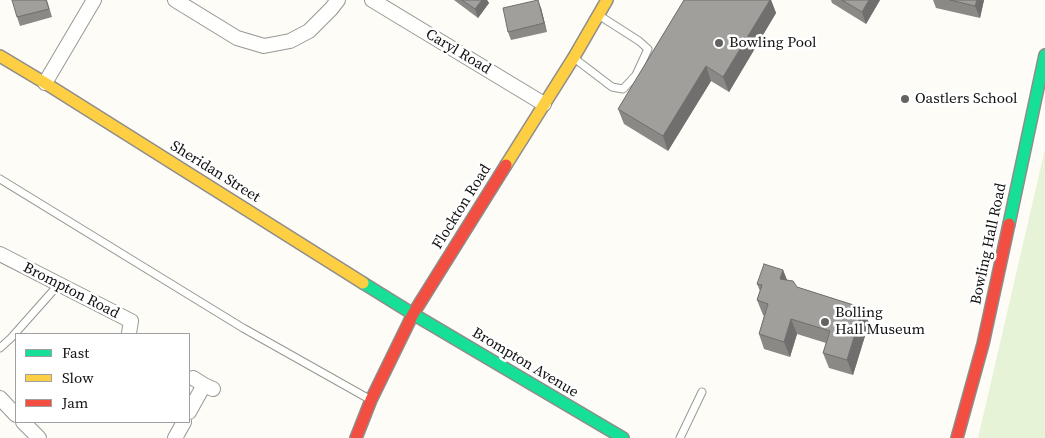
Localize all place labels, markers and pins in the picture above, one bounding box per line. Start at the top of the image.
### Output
place label: Bowling Pool [729,34,816,52]
marker: Bowling Pool [713,37,725,49]
place label: Oastlers School [915,90,1018,108]
marker: Oastlers School [899,93,911,105]
place label: Bolling Hall Museum [835,304,925,339]
marker: Bolling Hall Museum [819,316,831,328]

